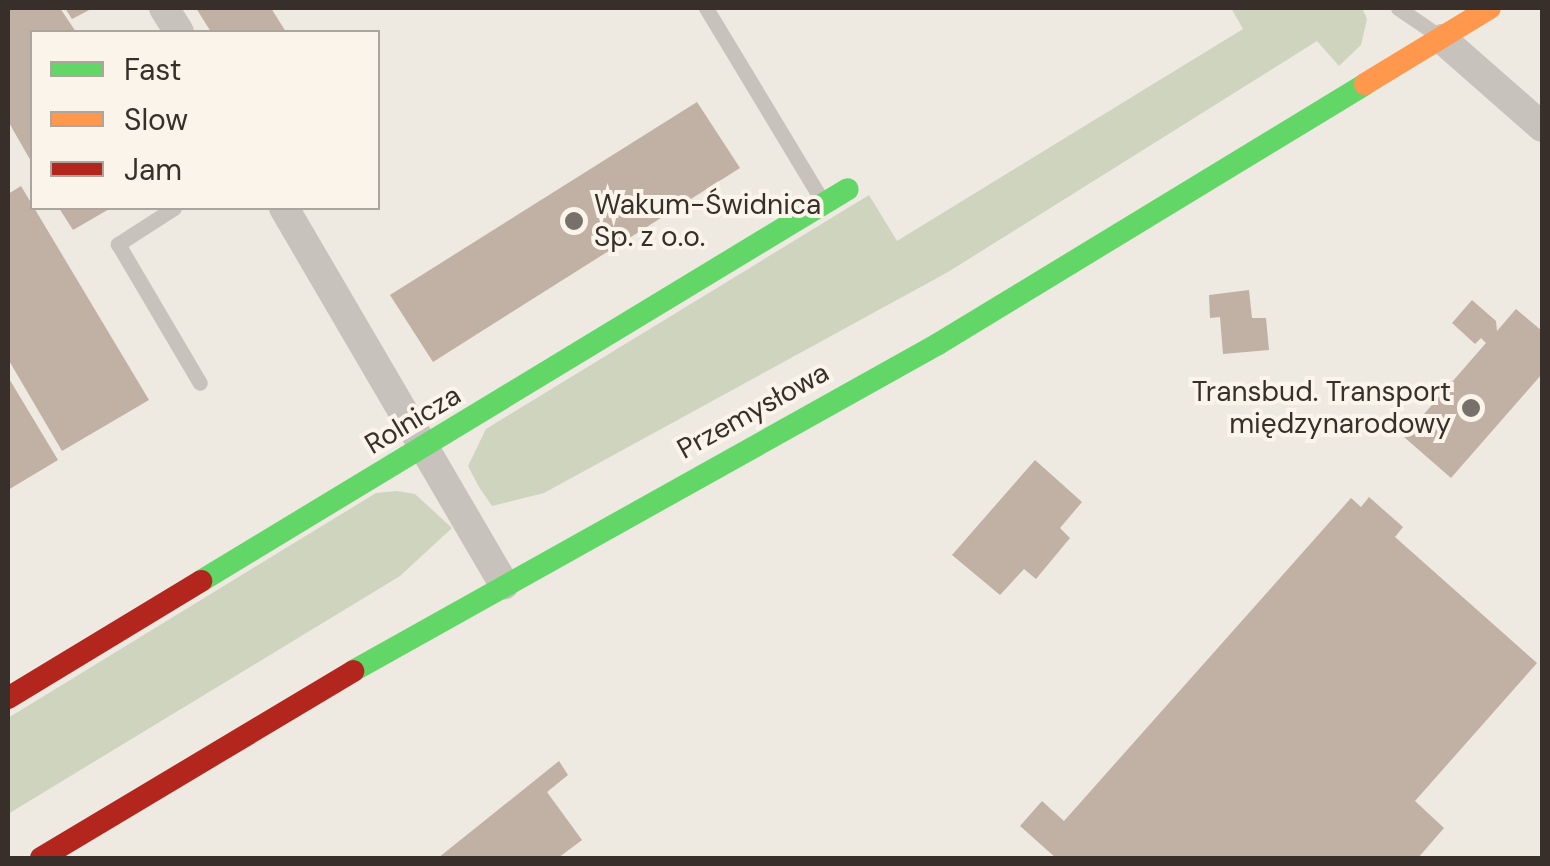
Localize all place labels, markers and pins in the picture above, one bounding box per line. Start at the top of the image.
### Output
place label: Wakum-Świdnica Sp. z o.o. [594,188,821,254]
marker: Wakum-Świdnica Sp. z o.o. [563,210,585,232]
place label: Transbud. Transport międzynarodowy [1192,375,1451,441]
marker: Transbud. Transport międzynarodowy [1460,397,1482,419]

